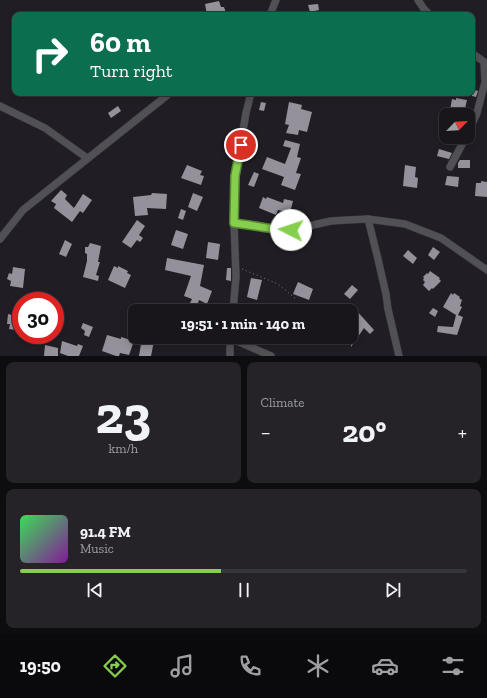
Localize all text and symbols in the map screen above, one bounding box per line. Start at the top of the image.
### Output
text: 60 m [90,26,151,59]
icon: right [24,28,76,80]
text: Turn right [90,60,172,82]
north arrow [439,108,475,144]
map controls [439,108,475,144]
pin [224,128,258,162]
icon: arrive [230,134,252,156]
position arrow [270,209,312,251]
speed limit sign: 30 [12,292,64,344]
text: 19:51 · 1 min · 140 m [181,315,305,333]
text: 23 [95,384,151,446]
text: Climate [261,395,304,410]
text: 20° [342,414,386,450]
text: − [261,419,271,446]
text: + [458,419,467,446]
text: km/h [108,441,138,456]
text: 91.4 FM [80,523,131,541]
text: Music [80,541,114,556]
icon: previous [84,579,106,601]
icon: pause [233,579,255,601]
icon: next [382,579,404,601]
icon: directions [101,652,129,680]
icon: music [168,652,196,680]
icon: phone [236,652,264,680]
icon: climate [304,652,332,680]
icon: car [371,652,399,680]
icon: filters [439,652,467,680]
text: 19:50 [20,655,61,677]

